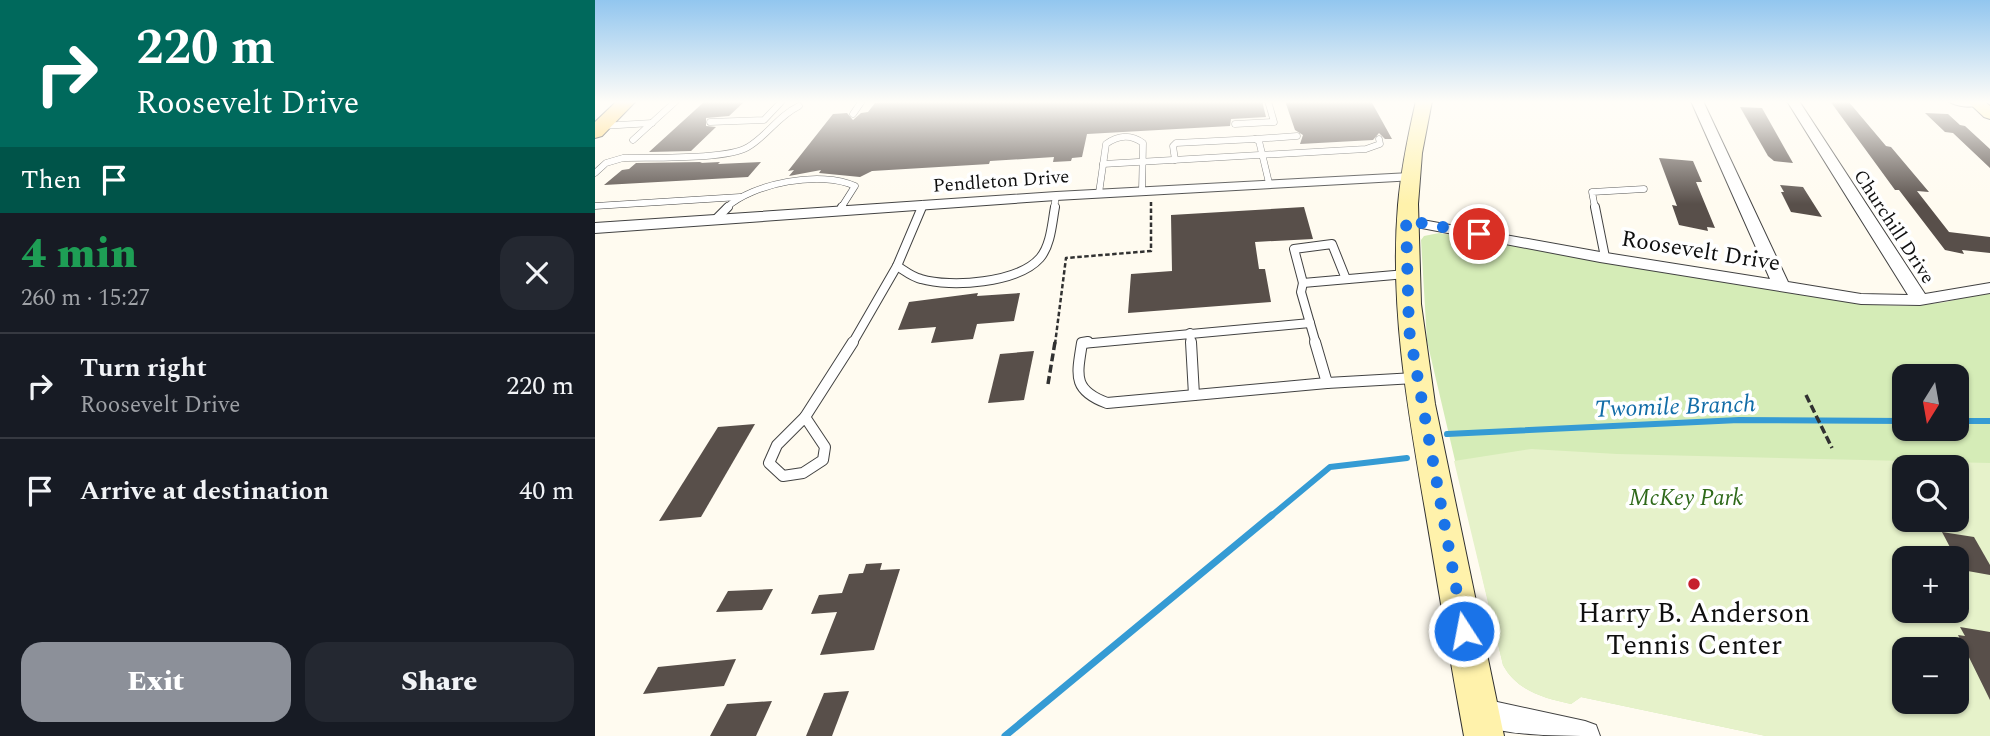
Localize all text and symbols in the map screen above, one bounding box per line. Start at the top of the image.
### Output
text: 220 m [136,11,275,86]
icon: right [21,28,112,119]
text: Roosevelt Drive [136,79,359,128]
text: Then [21,160,81,200]
icon: arrive [95,161,133,199]
street label: Pendleton Drive [932,162,1070,201]
street label: Churchill Drive [1846,164,1942,290]
pin [1449,204,1509,264]
icon: arrive [1460,215,1498,253]
street label: Roosevelt Drive [1619,222,1783,281]
text: 4 min [21,223,137,286]
button: close [500,236,574,310]
text: 260 m · 15:27 [21,281,150,316]
text: Turn right [80,348,207,388]
north arrow [1892,364,1969,441]
map controls [1892,364,1969,714]
text: 220 m [506,366,574,406]
icon: right [21,367,59,405]
water label: Twomile Branch [1594,386,1756,428]
text: Roosevelt Drive [80,388,240,423]
button: search [1892,455,1969,532]
text: Arrive at destination [80,471,329,511]
text: 40 m [519,471,574,511]
icon: arrive [21,472,59,510]
park label: McKey Park [1629,481,1744,516]
button: + [1892,546,1969,623]
marker: Harry B. Anderson Tennis Center [1686,576,1702,592]
place label: Harry B. Anderson Tennis Center [1578,592,1810,667]
position arrow [1427,594,1501,668]
button: − [1892,637,1969,714]
button: Exit [21,642,291,722]
button: Share [305,642,574,722]

